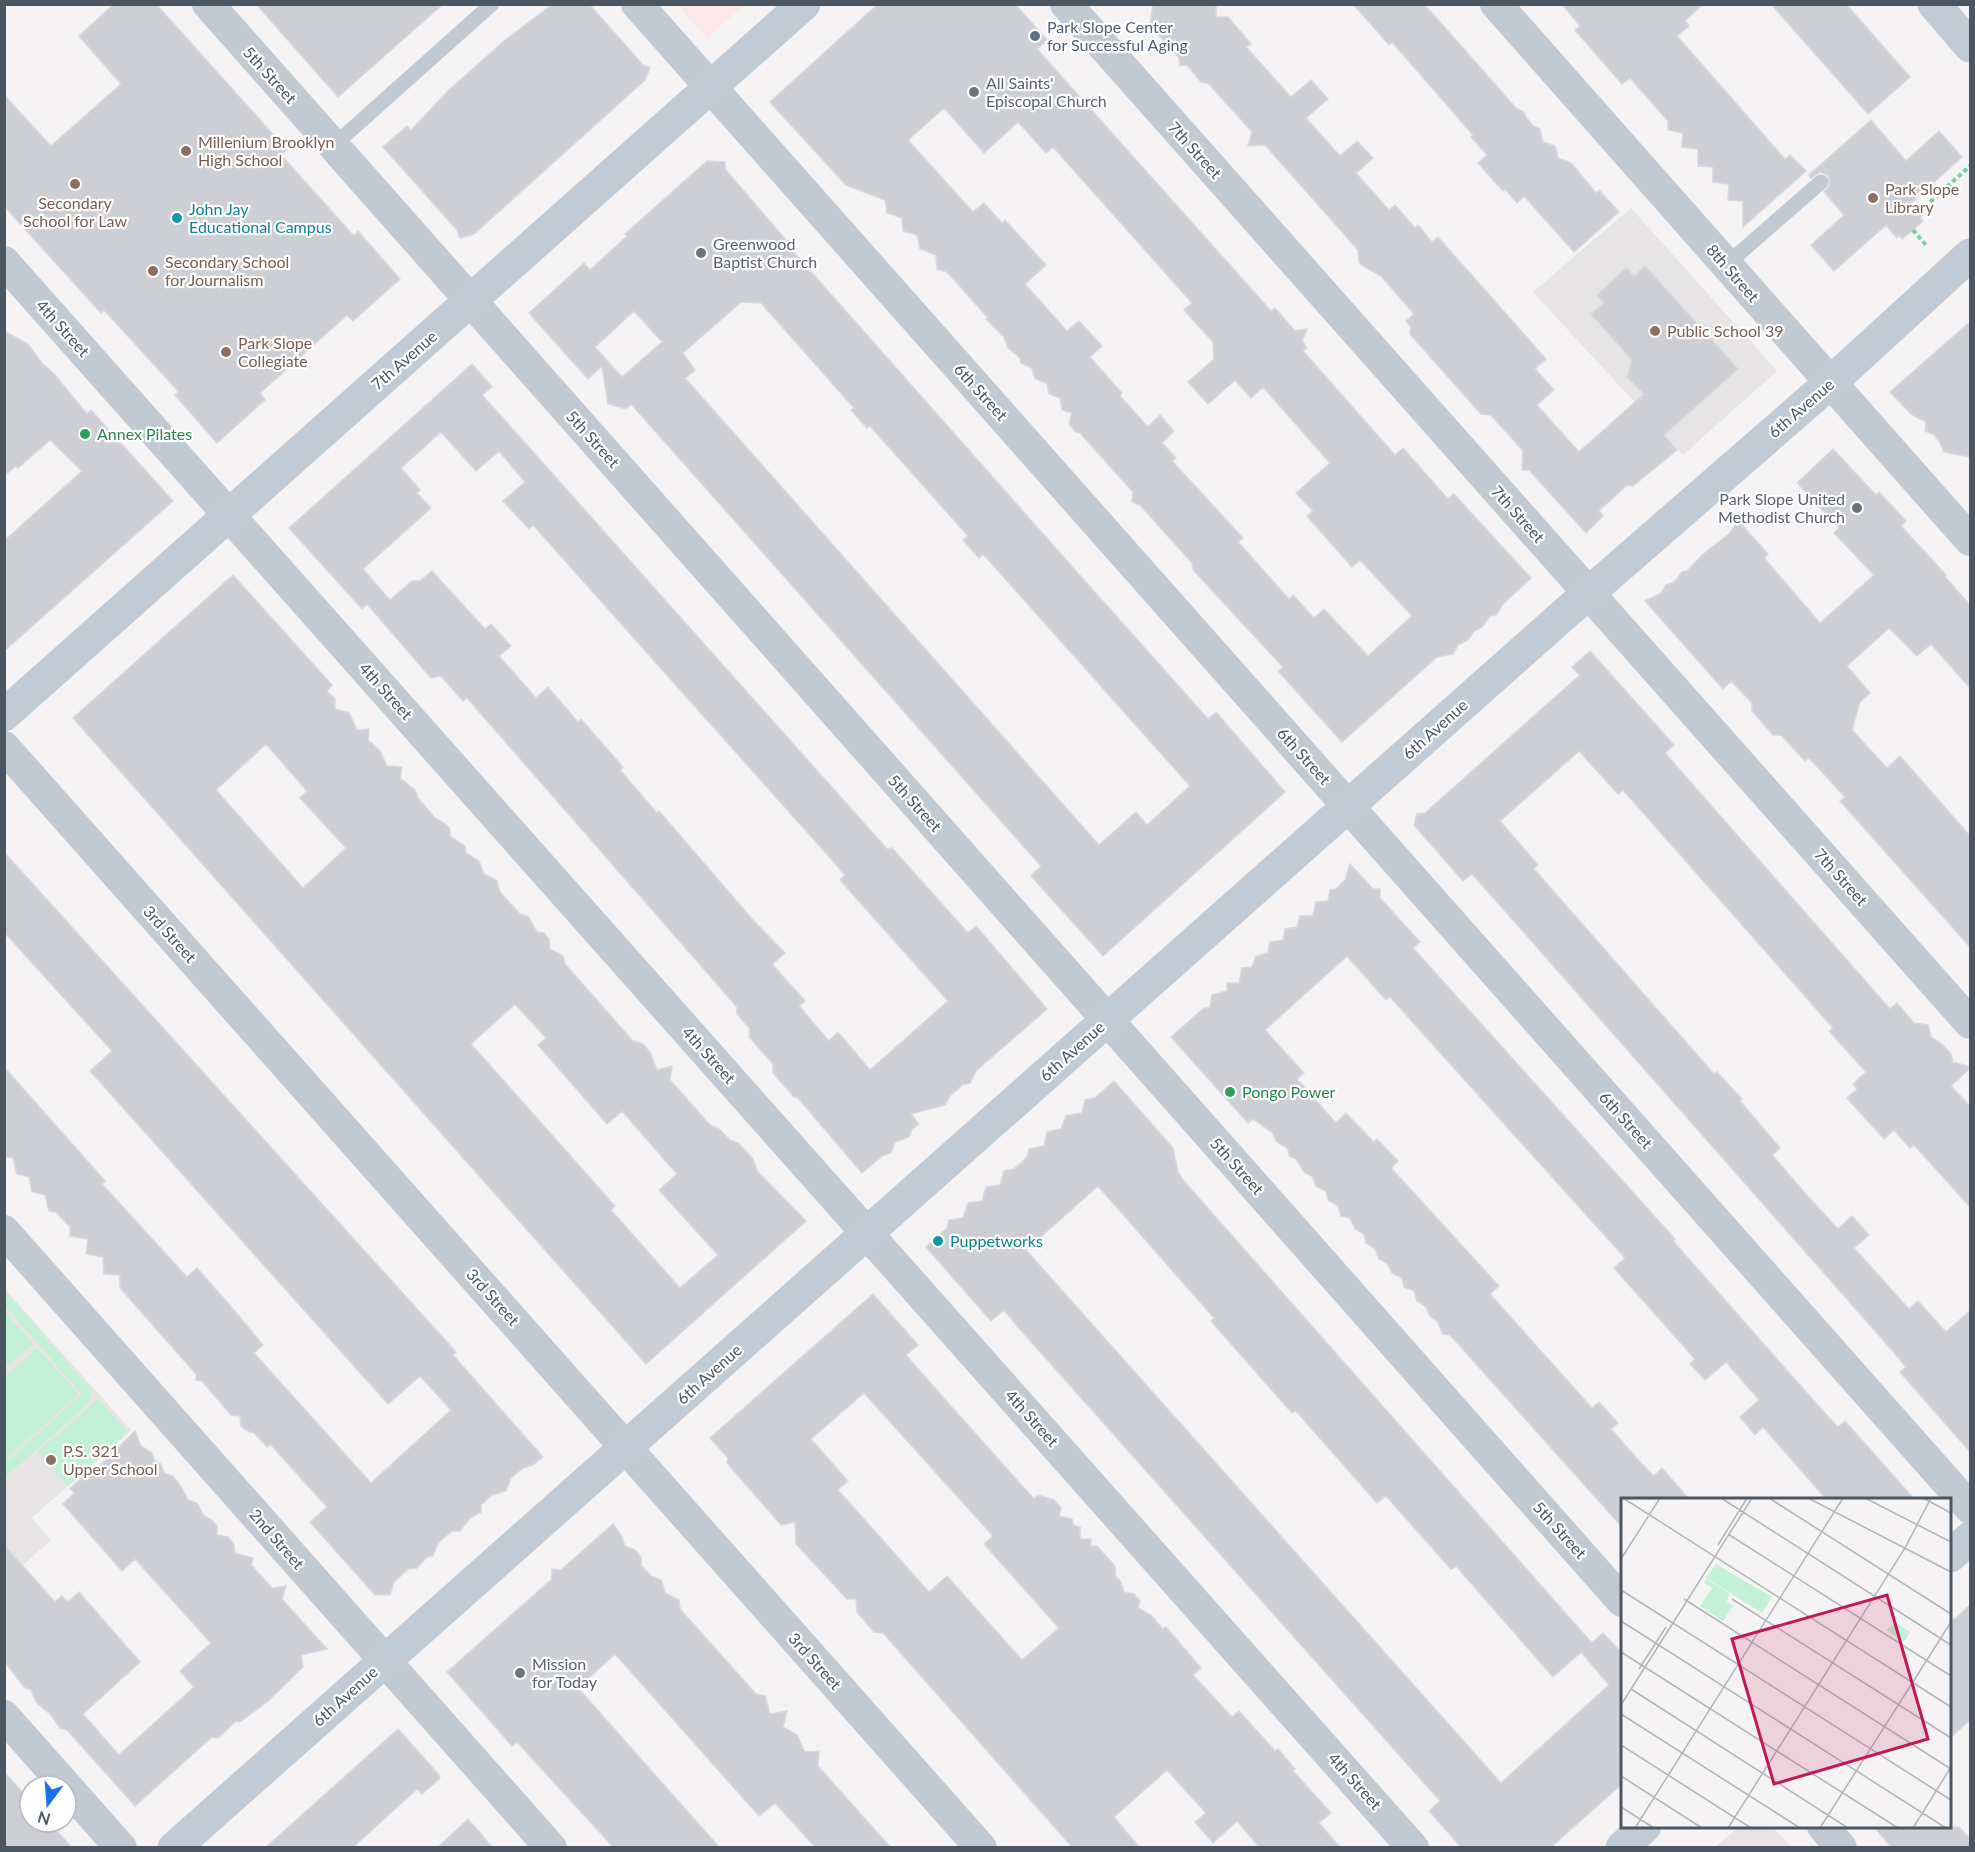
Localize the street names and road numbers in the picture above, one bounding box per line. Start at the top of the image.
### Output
street label: 5th Street [240,42,301,107]
street label: 7th Street [1165,117,1226,182]
street label: 8th Street [1703,240,1764,306]
street label: 4th Street [33,295,94,360]
street label: 7th Avenue [367,326,440,393]
street label: 6th Street [951,359,1012,424]
street label: 6th Avenue [1764,374,1837,441]
street label: 5th Street [563,406,624,471]
street label: 7th Street [1488,481,1549,546]
street label: 4th Street [356,658,417,723]
street label: 6th Avenue [1398,695,1471,763]
street label: 6th Street [1274,723,1335,788]
street label: 5th Street [885,770,946,835]
street label: 7th Street [1811,844,1872,909]
street label: 3rd Street [140,901,201,966]
street label: 6th Avenue [1035,1017,1108,1085]
street label: 4th Street [679,1022,740,1087]
street label: 6th Street [1596,1087,1657,1152]
street label: 5th Street [1207,1133,1268,1198]
street label: 3rd Street [463,1264,524,1329]
street label: 6th Avenue [672,1340,745,1408]
street label: 4th Street [1002,1385,1063,1450]
street label: 5th Street [1530,1497,1591,1562]
street label: 2nd Street [246,1505,309,1573]
street label: 3rd Street [785,1628,846,1693]
street label: 6th Avenue [308,1662,381,1730]
street label: 4th Street [1325,1748,1386,1813]

